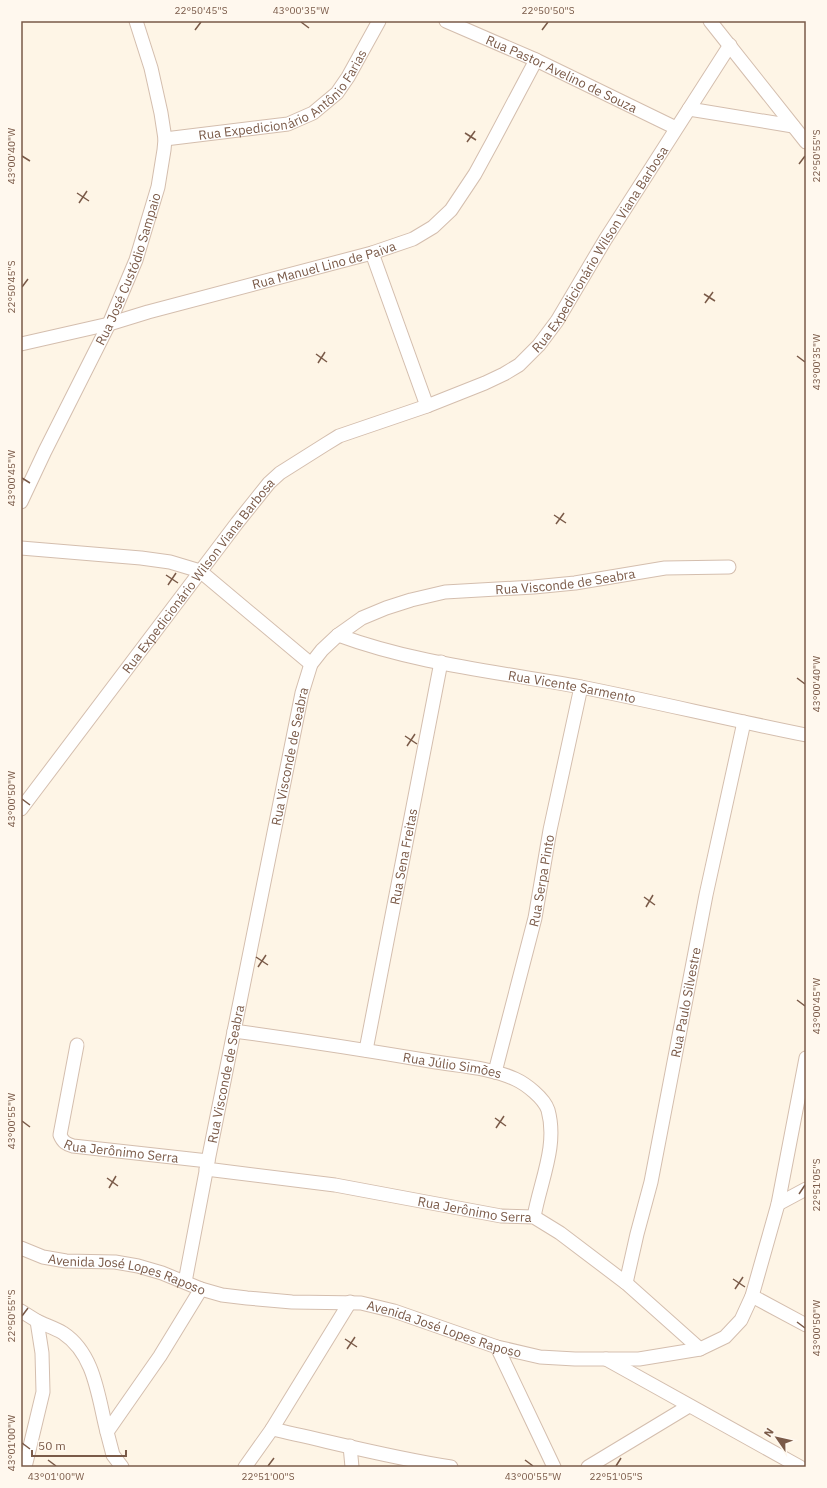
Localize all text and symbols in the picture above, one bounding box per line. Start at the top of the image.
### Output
text: 22°50'45"S [174,4,228,17]
text: 43°00'35"W [273,4,329,17]
text: 22°50'50"S [521,4,575,17]
street label: Rua Pastor Avelino de Souza [483,31,640,117]
street label: Rua Expedicionário Antônio Farias [197,46,371,144]
text: 43°00'40"W [5,128,18,184]
text: 22°50'55"S [810,129,823,183]
street label: Rua Expedicionário Wilson Viana Barbosa [528,143,672,356]
street label: Rua José Custódio Sampaio [92,191,165,348]
street label: Rua Manuel Lino de Paiva [250,238,398,293]
text: 22°50'45"S [5,260,18,314]
text: 43°00'35"W [810,334,823,390]
text: 43°00'45"W [5,450,18,506]
street label: Rua Expedicionário Wilson Viana Barbosa [118,474,278,677]
street label: Rua Visconde de Seabra [495,565,637,598]
text: 43°00'40"W [810,656,823,712]
street label: Rua Vicente Sarmento [507,667,637,707]
street label: Rua Visconde de Seabra [268,685,312,827]
text: 43°00'50"W [5,771,18,827]
street label: Rua Sena Freitas [386,807,422,906]
street label: Rua Serpa Pinto [525,833,558,929]
street label: Rua Paulo Silvestre [667,946,705,1059]
text: 43°00'45"W [810,978,823,1034]
street label: Rua Visconde de Seabra [204,1003,248,1145]
street label: Rua Júlio Simões [402,1049,504,1082]
text: 43°00'55"W [5,1093,18,1149]
street label: Rua Jerônimo Serra [61,1135,179,1167]
text: 22°51'05"S [810,1158,823,1212]
street label: Rua Jerônimo Serra [416,1193,532,1226]
street label: Avenida José Lopes Raposo [47,1250,207,1299]
text: 22°50'55"S [5,1289,18,1343]
street label: Avenida José Lopes Raposo [365,1297,523,1361]
text: 43°00'50"W [810,1300,823,1356]
text: 43°01'00"W [5,1415,18,1471]
north arrow [757,1418,797,1458]
text: N [761,1425,777,1440]
scale bar [32,1432,126,1458]
text: 50 m [38,1438,66,1453]
text: 43°01'00"W [28,1470,84,1483]
text: 22°51'00"S [241,1470,295,1483]
text: 43°00'55"W [505,1470,561,1483]
text: 22°51'05"S [589,1470,643,1483]

